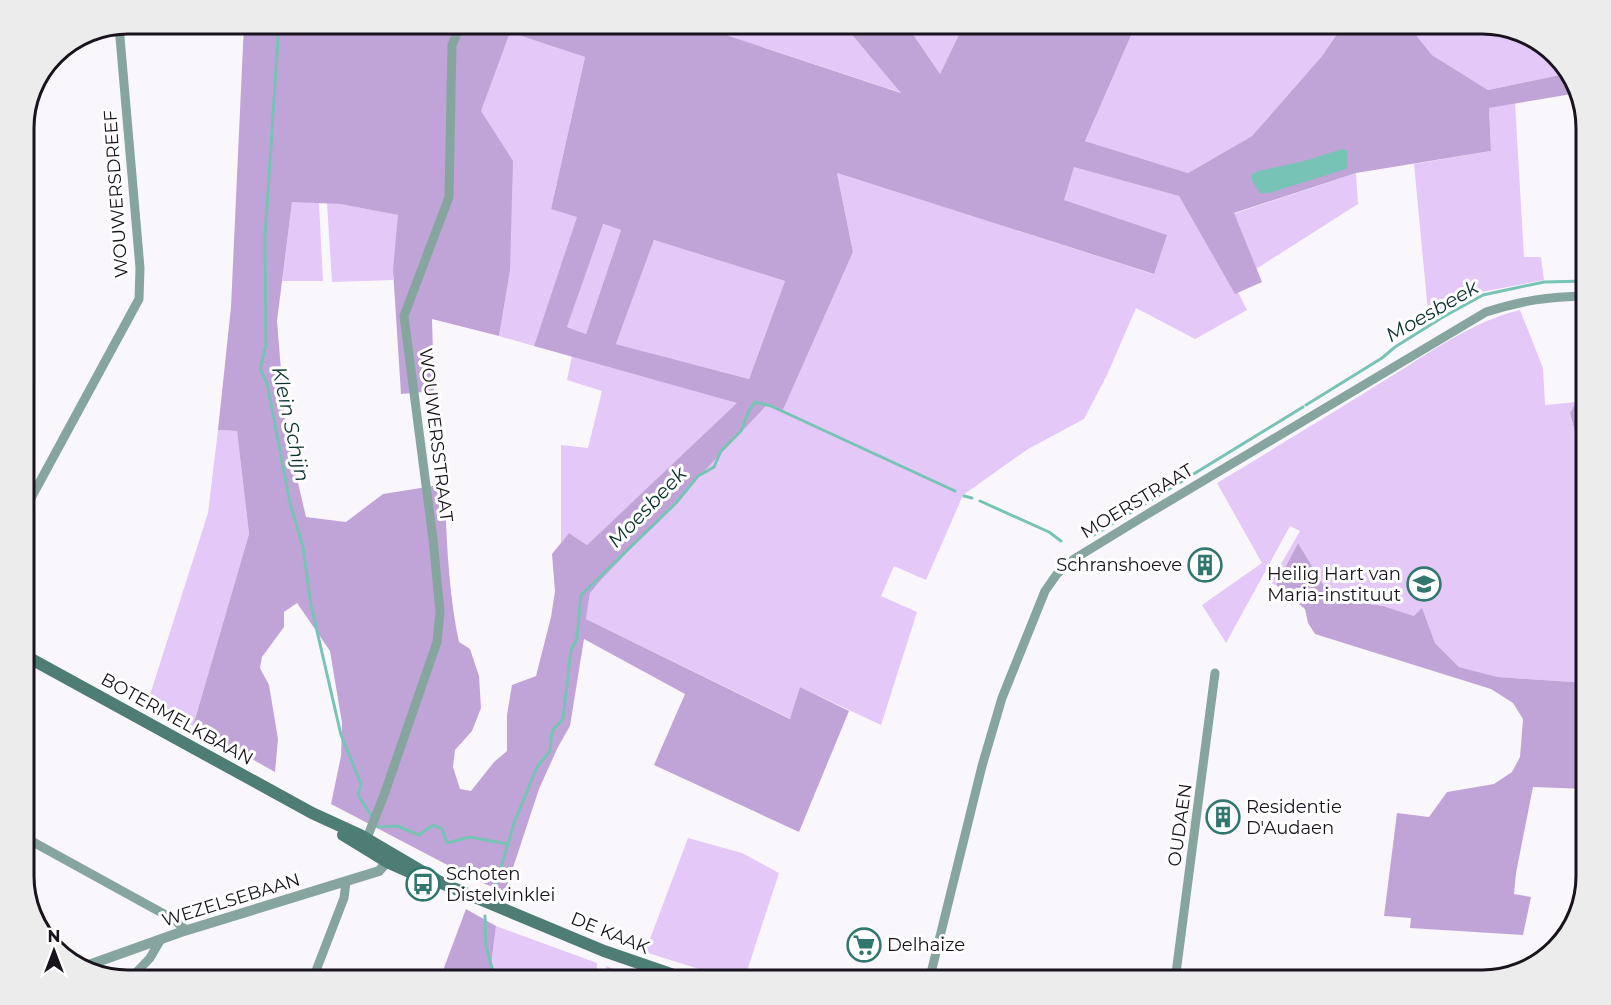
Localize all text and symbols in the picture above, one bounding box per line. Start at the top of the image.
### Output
street label: WOUWERSDREEF [99,109,133,279]
water label: Moesbeek [1381,274,1484,347]
street label: WOUWERSSTRAAT [414,347,458,524]
water label: Klein Schijn [267,364,315,484]
street label: MOERSTRAAT [1077,458,1198,543]
water label: Moesbeek [603,461,692,552]
building icon: Schranshoeve [1187,547,1223,583]
place label: Schranshoeve [1056,554,1182,576]
place label: Heilig Hart van Maria-instituut [1267,563,1401,606]
school or university icon: Heilig Hart van Maria-instituut [1406,566,1442,602]
street label: BOTERMELKBAAN [97,668,257,770]
street label: OUDAEN [1163,782,1197,868]
place label: Residentie D'Audaen [1246,796,1342,839]
building icon: Residentie D'Audaen [1205,799,1241,835]
place label: Schoten Distelvinklei [446,863,555,906]
bus stop icon: Schoten Distelvinklei [405,866,441,902]
street label: WEZELSEBAAN [159,869,303,931]
street label: DE KAAK [568,907,653,959]
north arrow [24,921,84,981]
text: N [48,927,60,946]
supermarket icon: Delhaize [846,927,882,963]
place label: Delhaize [887,934,965,956]

